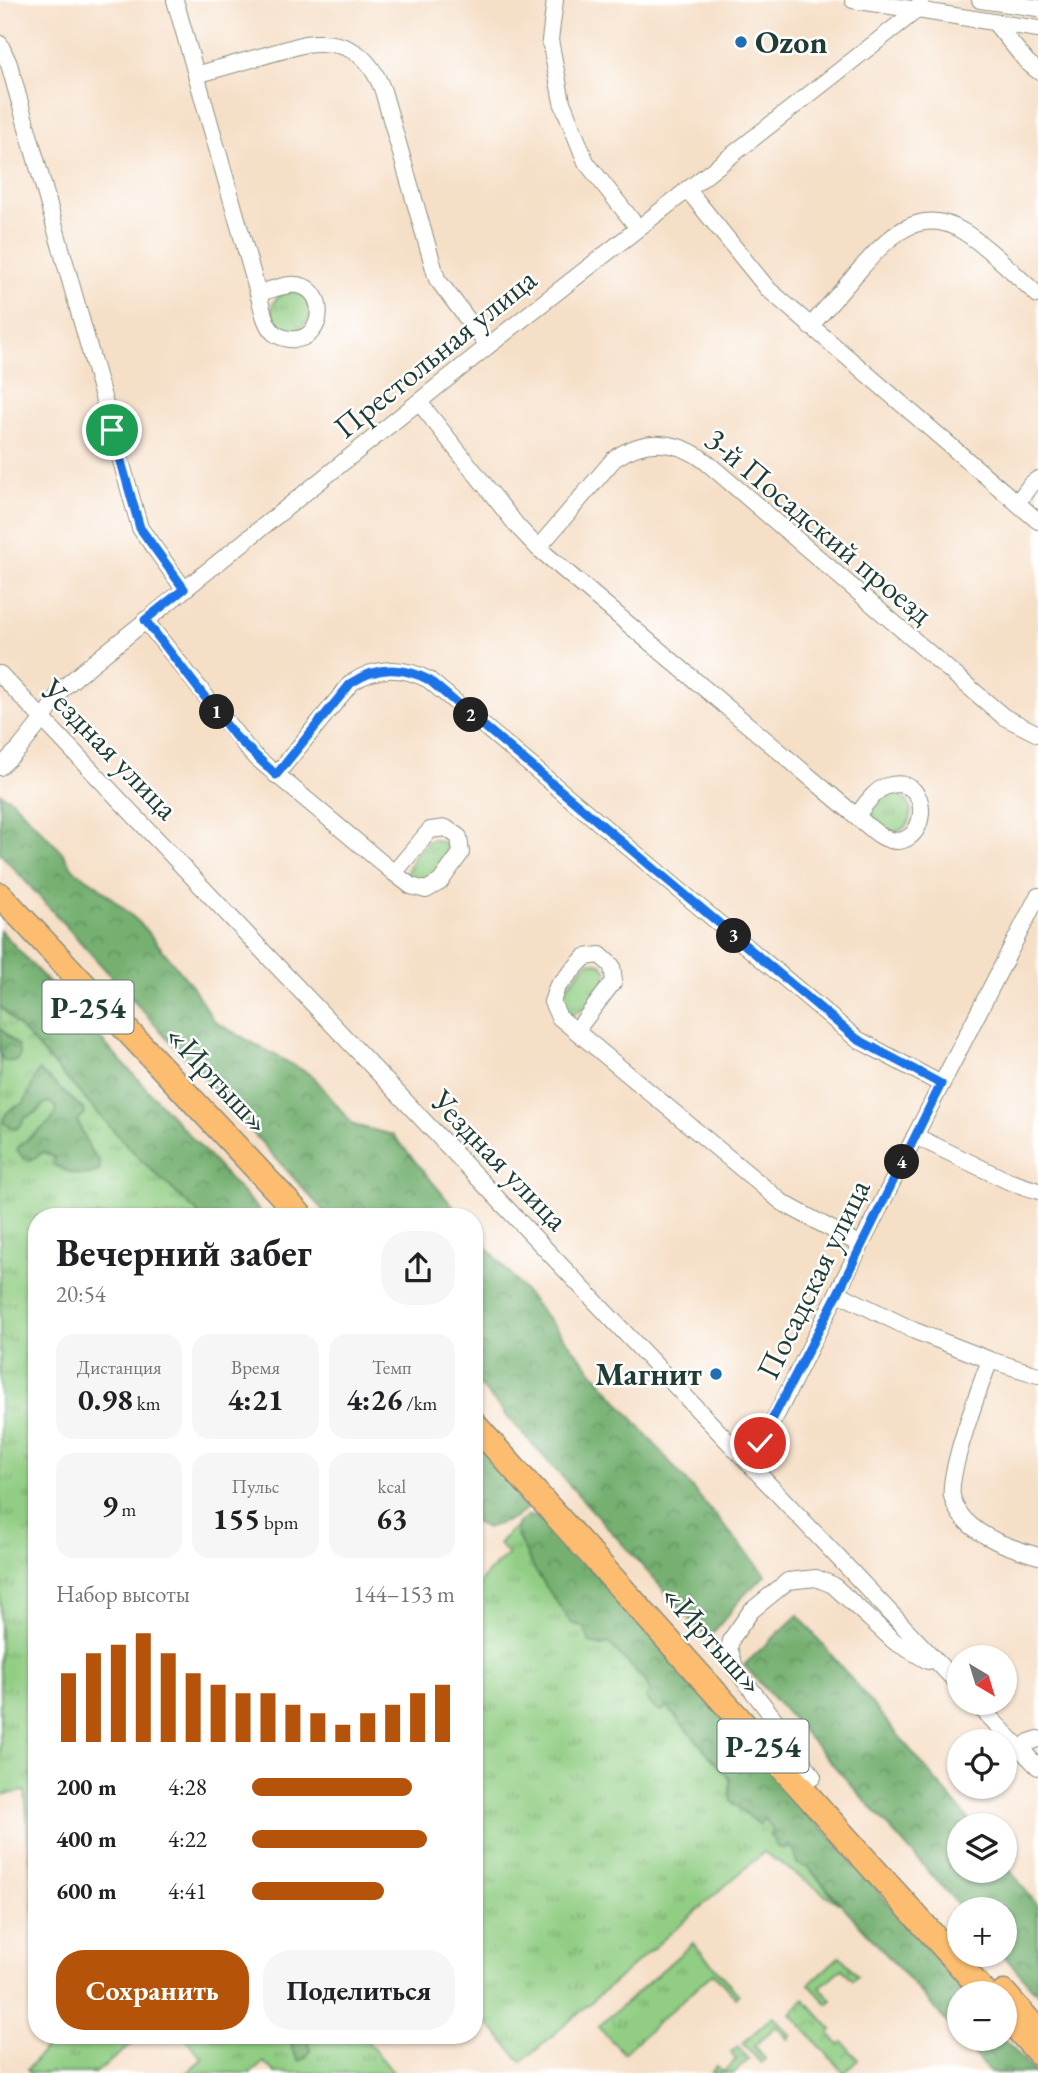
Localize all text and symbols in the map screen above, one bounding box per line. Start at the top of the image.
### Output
place label: Ozon [755,21,828,63]
marker: Ozon [733,34,749,50]
street label: Престольная улица [325,258,545,448]
pin [82,400,142,460]
icon: arrive [93,411,131,449]
street label: 3-й Посадский проезд [696,418,942,634]
street label: Уездная улица [31,669,188,829]
pin: 1 [200,694,234,730]
pin: 2 [454,698,489,732]
text: 1 [211,699,222,724]
text: 2 [465,702,476,727]
pin: 3 [716,918,752,954]
text: 3 [728,923,739,948]
road number: Р-254 [42,981,134,1034]
street label: «Иртыш» [157,1015,279,1143]
street label: Уездная улица [421,1080,578,1240]
pin: 4 [884,1144,920,1180]
text: 4 [896,1149,907,1174]
street label: Посадская улица [746,1172,880,1386]
text: Вечерний забег [56,1228,312,1277]
button: share [381,1231,455,1305]
text: 20:54 [56,1279,106,1309]
place label: Магнит [595,1353,703,1395]
text: Дистанция [77,1355,162,1380]
text: Время [231,1355,280,1380]
text: Темп [372,1355,412,1380]
marker: Магнит [708,1366,724,1382]
text: 0.98 [78,1380,133,1419]
text: 4:21 [227,1380,284,1419]
text: 4:26 [346,1380,402,1419]
text: km [133,1391,160,1416]
text: /km [402,1391,437,1416]
pin [730,1413,790,1473]
icon: check [741,1424,779,1462]
text: Пульс [231,1474,280,1499]
text: kcal [378,1474,406,1499]
text: 9 [102,1486,118,1525]
text: m [118,1497,136,1522]
text: 155 [213,1499,260,1538]
text: 63 [376,1499,408,1538]
text: bpm [260,1510,298,1535]
street label: «Иртыш» [652,1575,774,1703]
text: Набор высоты [56,1579,190,1609]
text: 144–153 m [354,1579,455,1609]
north arrow [947,1645,1017,1715]
map controls [947,1645,1017,2051]
road number: Р-254 [718,1720,808,1772]
button: locate [947,1729,1017,1799]
text: 200 m [56,1772,117,1802]
text: 4:28 [168,1772,207,1802]
button: layers [947,1813,1017,1883]
text: 400 m [56,1824,117,1854]
text: 4:22 [168,1824,207,1854]
text: 600 m [56,1876,117,1906]
text: 4:41 [168,1876,207,1906]
button: + [947,1897,1017,1967]
button: Сохранить [56,1950,249,2030]
button: Поделиться [263,1950,455,2030]
button: − [947,1981,1017,2051]

